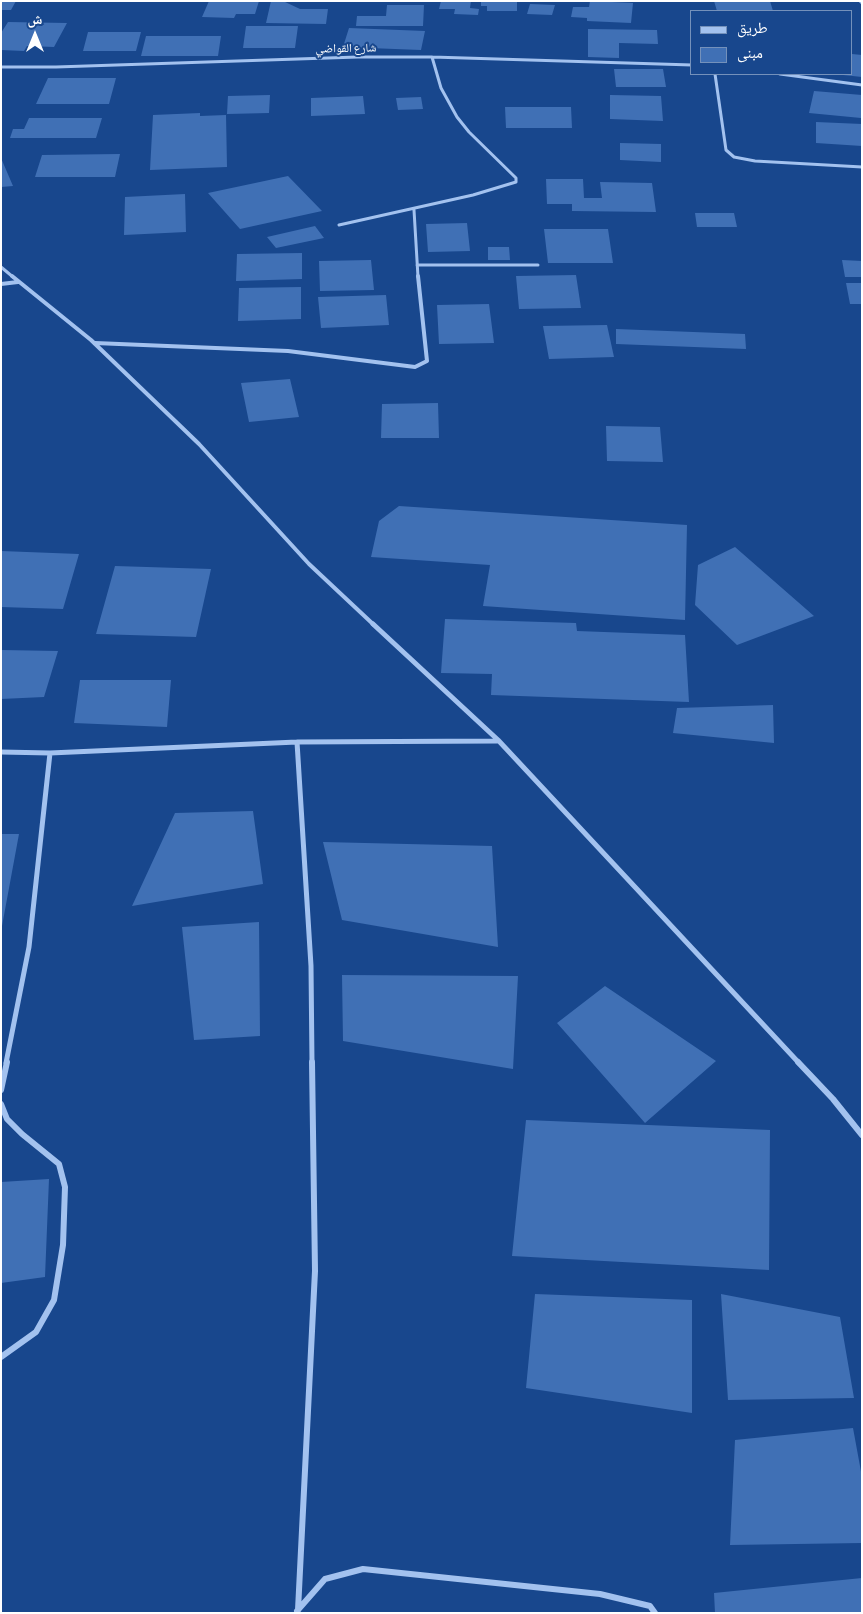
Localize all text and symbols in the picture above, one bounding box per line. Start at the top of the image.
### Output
north arrow [10,10,60,60]
legend [690,10,853,75]
text: ش [28,11,42,28]
text: طريق [737,19,768,38]
street label: شارع القواضي [315,41,377,57]
text: مبنى [737,44,763,63]

